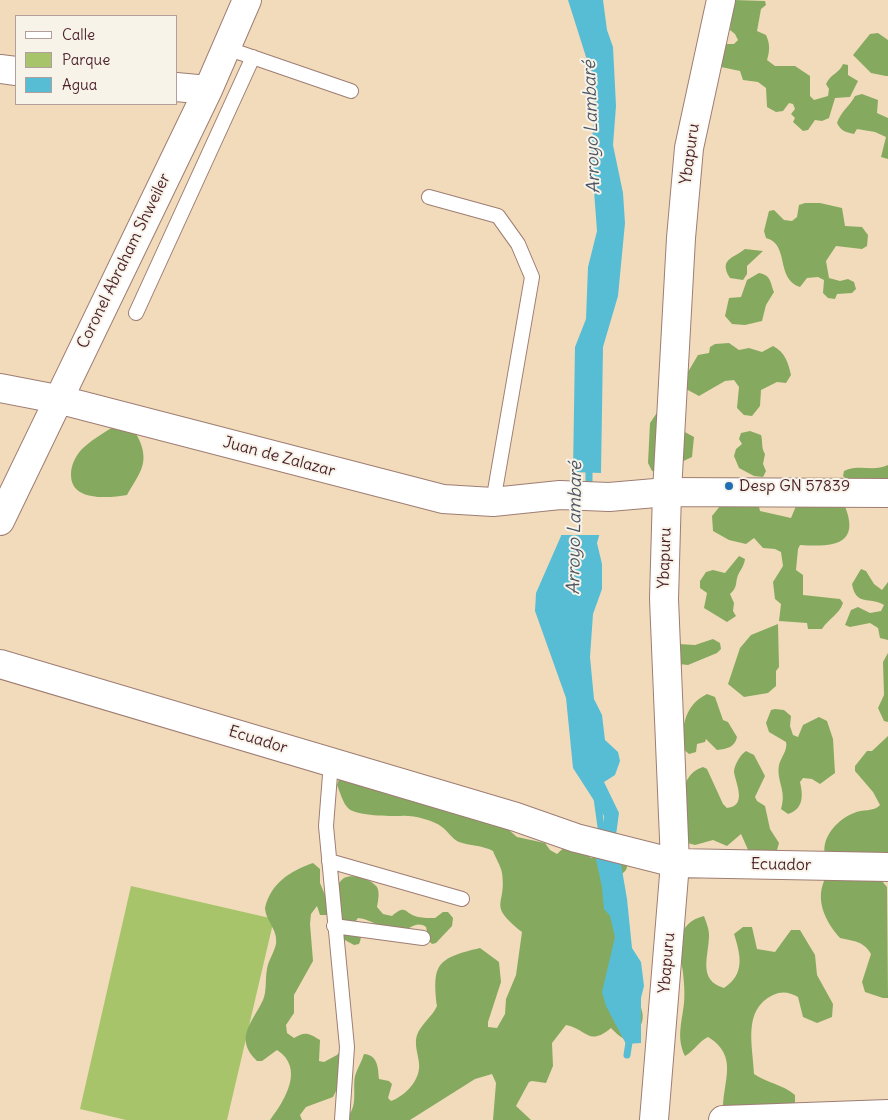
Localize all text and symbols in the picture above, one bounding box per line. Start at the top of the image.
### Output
legend [15,15,178,105]
text: Calle [62,25,95,44]
text: Parque [62,50,110,69]
water label: Arroyo Lambaré [579,60,605,194]
text: Agua [62,75,97,94]
street label: Ybapuru [676,122,704,186]
street label: Coronel Abraham Shweiler [73,170,175,352]
street label: Juan de Zalazar [221,433,337,481]
water label: Arroyo Lambaré [563,461,587,595]
place label: Desp GN 57839 [739,476,850,496]
marker: Desp GN 57839 [723,480,735,492]
street label: Ybapuru [654,527,676,589]
street label: Ecuador [226,722,290,758]
street label: Ecuador [751,855,811,875]
street label: Ybapuru [655,932,679,994]

